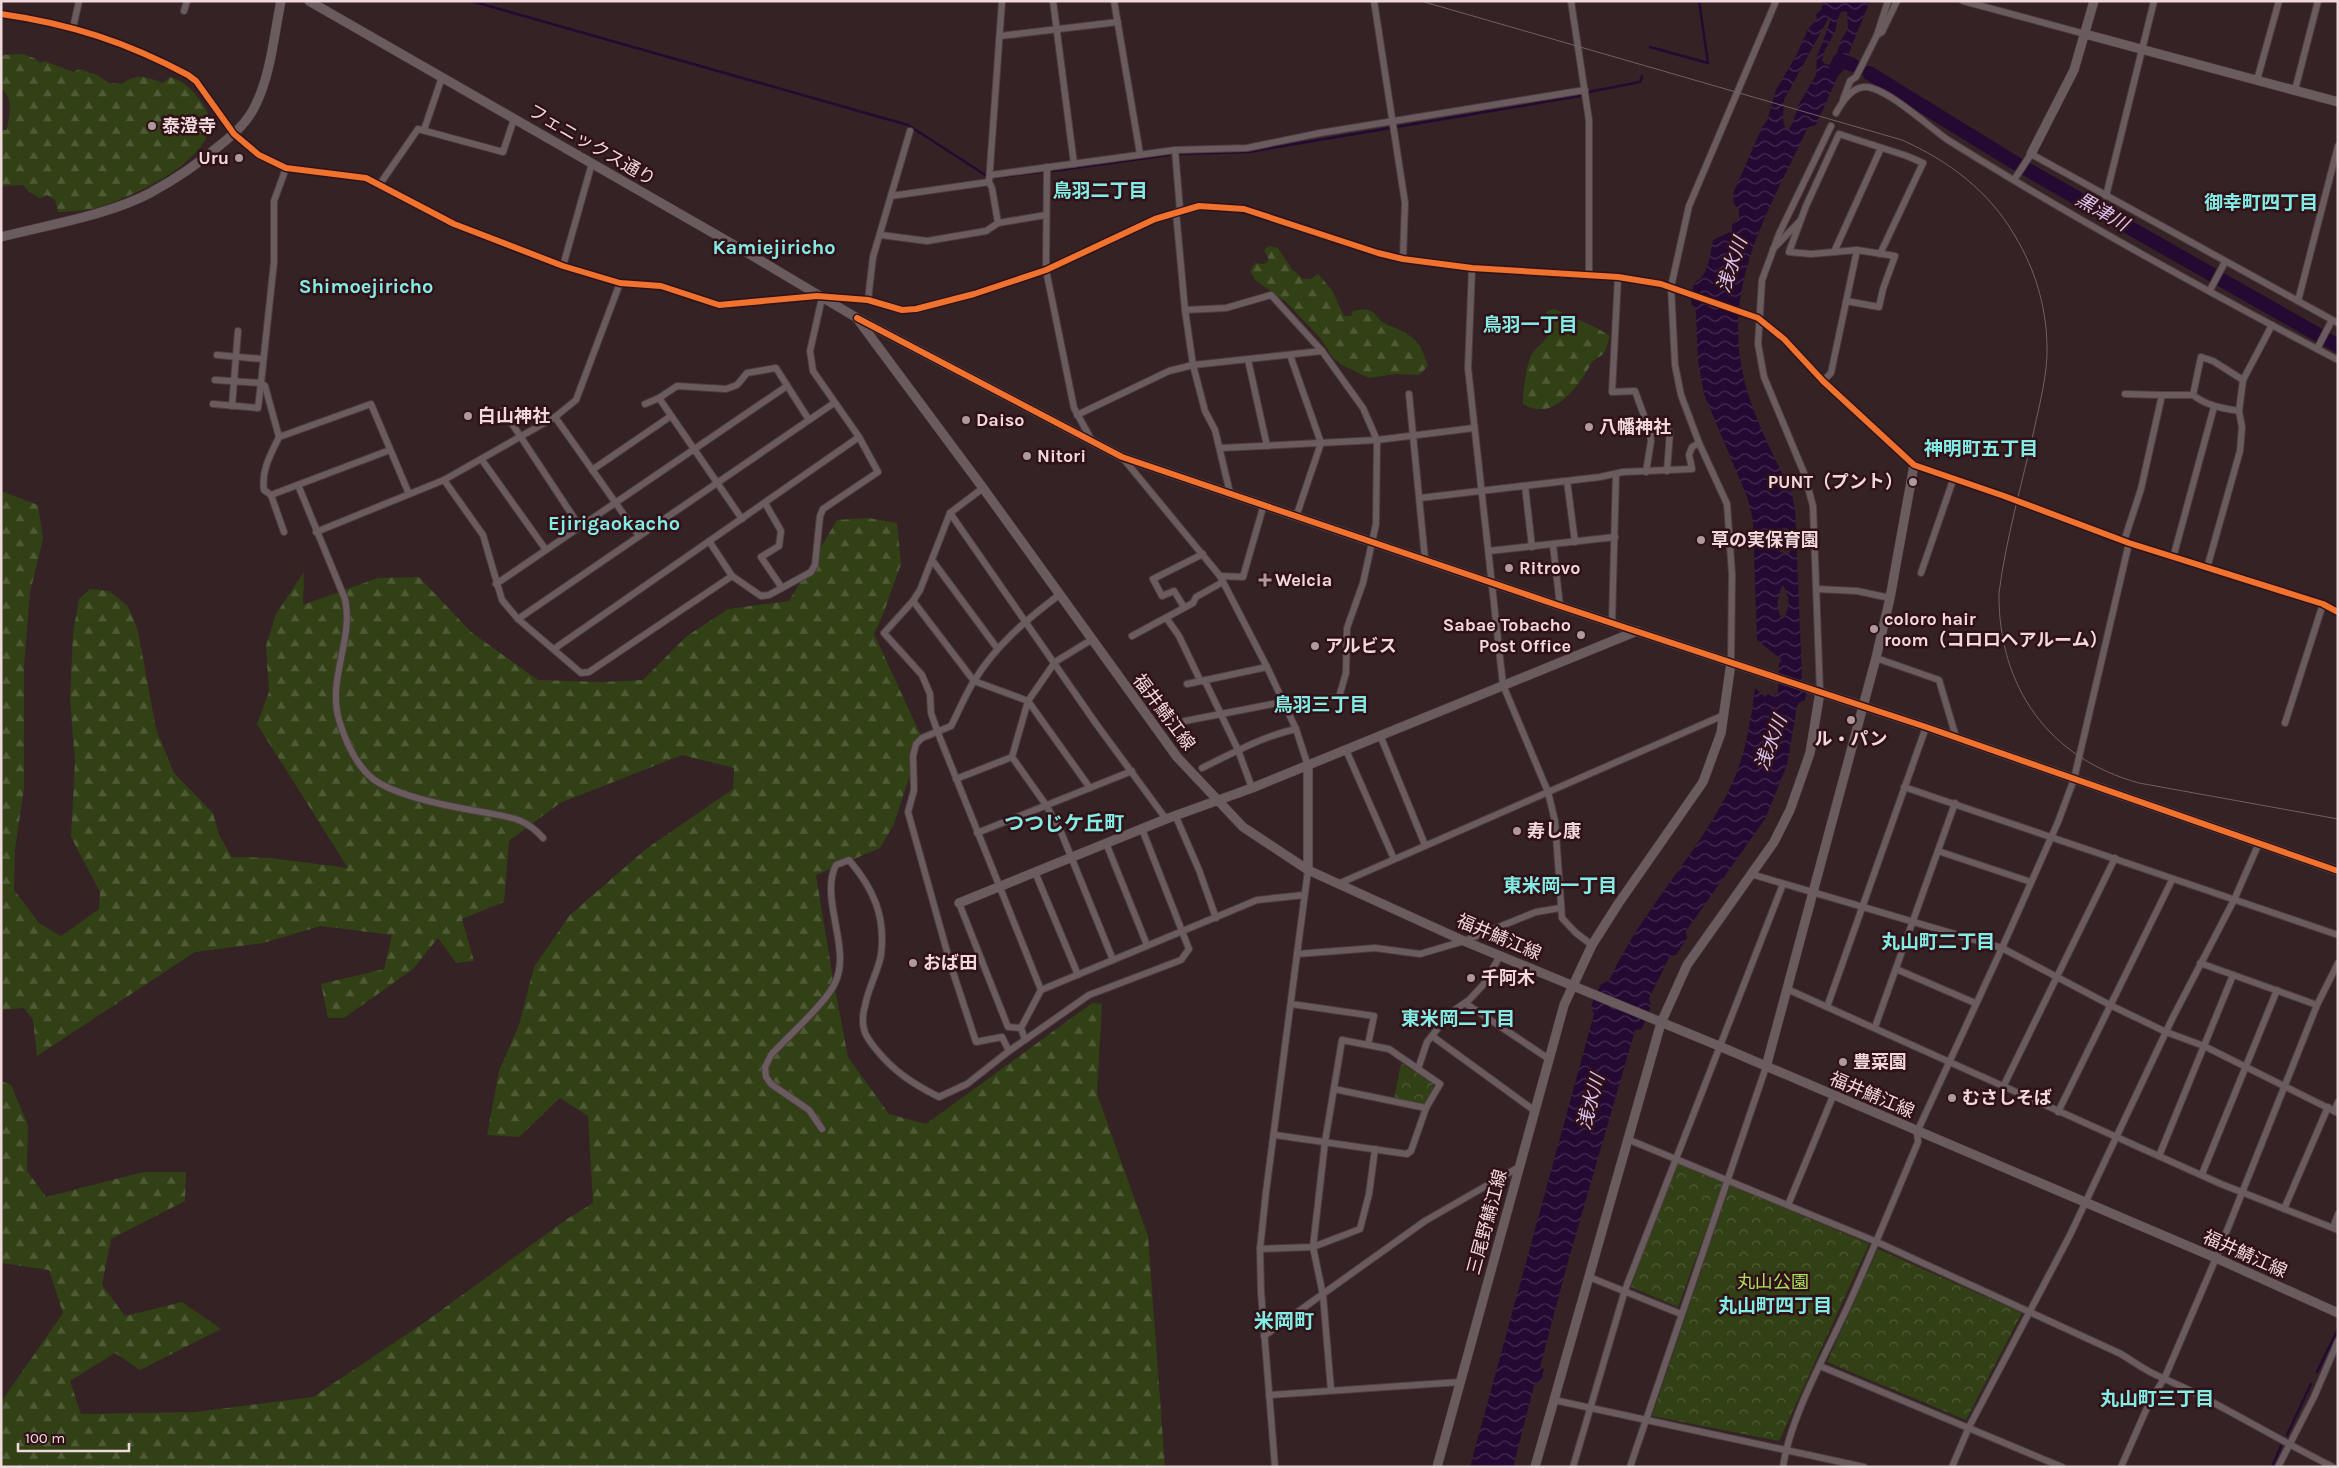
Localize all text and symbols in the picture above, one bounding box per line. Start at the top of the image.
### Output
street label: フェニックス通り [524,100,660,190]
place label: 泰澄寺 [162,115,216,137]
marker: 泰澄寺 [146,120,158,132]
place label: Uru [198,147,229,169]
marker: Uru [233,152,245,164]
district label: 鳥羽二丁目 [1052,180,1148,202]
water label: 黒津川 [2072,188,2134,237]
district label: 御幸町四丁目 [2204,192,2318,214]
water label: 浅水川 [1712,233,1752,296]
district label: Kamiejiricho [713,236,835,259]
district label: Shimoejiricho [299,275,433,298]
district label: 鳥羽一丁目 [1482,314,1578,336]
place label: 白山神社 [478,405,550,427]
place label: Daiso [976,409,1024,431]
marker: 白山神社 [462,410,474,422]
marker: Daiso [960,414,972,426]
place label: 八幡神社 [1599,416,1671,438]
marker: 八幡神社 [1583,421,1595,433]
district label: 神明町五丁目 [1924,438,2038,460]
place label: Nitori [1037,445,1086,467]
marker: Nitori [1021,450,1033,462]
place label: PUNT（プント） [1768,471,1903,493]
marker: PUNT（プント） [1907,476,1919,488]
district label: Ejirigaokacho [548,512,680,535]
place label: 草の実保育園 [1711,529,1819,551]
marker: 草の実保育園 [1695,534,1707,546]
place label: Ritrovo [1519,557,1580,579]
marker: Ritrovo [1503,562,1515,574]
place label: Welcia [1275,569,1332,591]
marker: Welcia [1259,574,1271,586]
place label: coloro hair room（コロロヘアルーム） [1884,608,2108,651]
place label: Sabae Tobacho Post Office [1443,614,1571,657]
marker: coloro hair room（コロロヘアルーム） [1868,623,1880,635]
marker: Sabae Tobacho Post Office [1575,629,1587,641]
place label: アルビス [1325,635,1397,657]
marker: アルビス [1309,640,1321,652]
street label: 福井鯖江線 [1128,669,1200,755]
district label: 鳥羽三丁目 [1273,694,1369,716]
water label: 浅水川 [1751,711,1792,774]
marker: ル・パン [1845,714,1857,726]
place label: ル・パン [1815,728,1887,750]
district label: つつじケ丘町 [1004,812,1124,835]
place label: 寿し康 [1527,820,1581,842]
marker: 寿し康 [1511,825,1523,837]
district label: 東米岡一丁目 [1503,875,1617,897]
street label: 福井鯖江線 [1453,909,1545,965]
district label: 丸山町二丁目 [1881,931,1995,953]
place label: おば田 [923,952,977,974]
marker: おば田 [907,957,919,969]
place label: 千阿木 [1481,967,1535,989]
marker: 千阿木 [1465,972,1477,984]
district label: 東米岡二丁目 [1401,1008,1515,1030]
place label: 豊菜園 [1853,1051,1907,1073]
marker: 豊菜園 [1837,1056,1849,1068]
street label: 福井鯖江線 [1826,1067,1918,1123]
water label: 浅水川 [1573,1070,1610,1132]
place label: むさしそば [1962,1087,2052,1109]
marker: むさしそば [1946,1092,1958,1104]
street label: 三尾野鯖江線 [1462,1167,1512,1277]
street label: 福井鯖江線 [2199,1226,2291,1282]
park label: 丸山公園 [1737,1271,1809,1293]
district label: 丸山町四丁目 [1718,1295,1832,1317]
district label: 米岡町 [1254,1310,1314,1333]
district label: 丸山町三丁目 [2100,1388,2214,1410]
scale bar [18,1420,129,1452]
text: 100 m [25,1429,65,1447]

